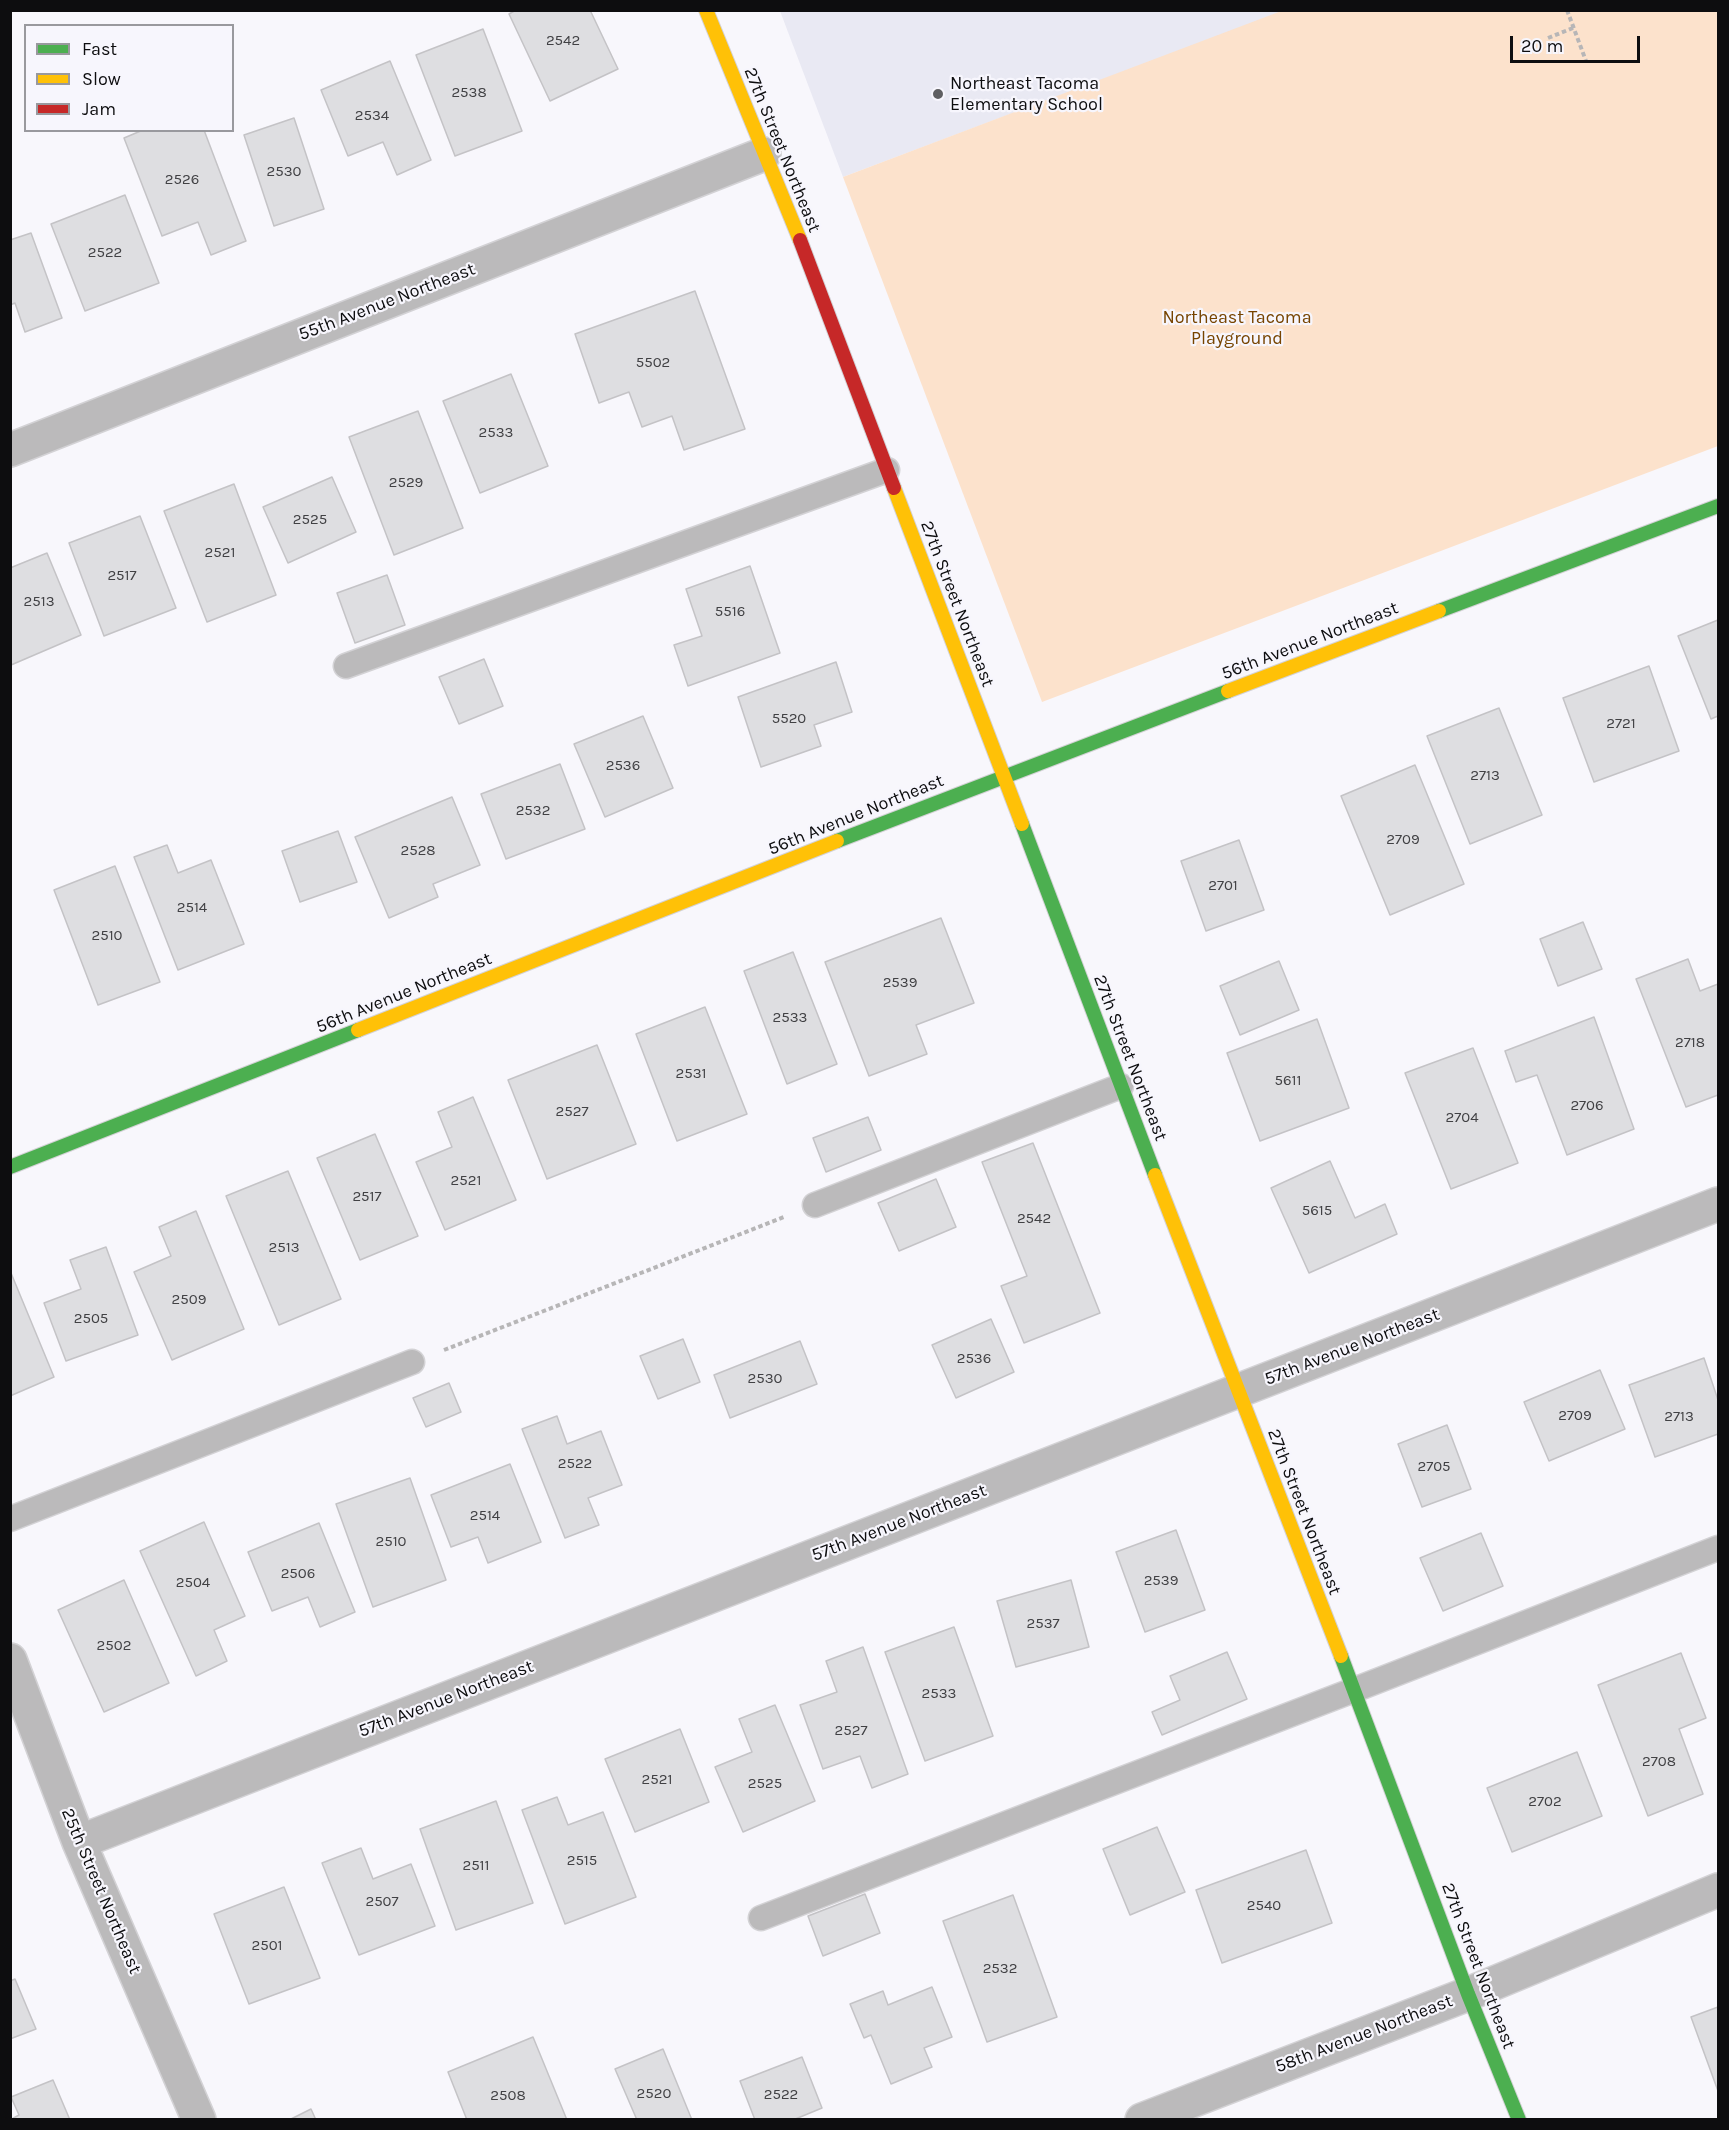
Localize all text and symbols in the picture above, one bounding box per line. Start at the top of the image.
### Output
legend [24,24,234,132]
scale bar [1513,24,1644,62]
house number: 2542 [546,32,580,50]
text: 20 m [1521,35,1563,57]
text: Fast [82,38,117,60]
street label: 27th Street Northeast [739,64,825,236]
text: Slow [82,68,121,90]
place label: Northeast Tacoma Elementary School [950,73,1103,116]
house number: 2538 [451,84,487,102]
marker: Northeast Tacoma Elementary School [931,87,945,101]
text: Jam [82,98,116,120]
house number: 2534 [355,107,389,125]
house number: 2530 [267,163,301,181]
house number: 2526 [165,171,199,189]
house number: 2522 [88,244,122,262]
street label: 55th Avenue Northeast [296,258,478,346]
park label: Northeast Tacoma Playground [1162,307,1312,350]
house number: 5502 [636,354,670,372]
house number: 2533 [479,424,513,442]
house number: 2529 [389,474,423,492]
house number: 2525 [293,511,327,529]
street label: 27th Street Northeast [915,518,999,690]
house number: 2521 [205,544,235,562]
house number: 2517 [107,567,137,585]
house number: 2513 [24,593,54,611]
street label: 56th Avenue Northeast [1219,597,1401,685]
house number: 5516 [715,603,745,621]
house number: 5520 [772,710,806,728]
house number: 2721 [1606,715,1636,733]
house number: 2536 [606,757,640,775]
house number: 2713 [1470,767,1500,785]
street label: 56th Avenue Northeast [765,770,947,860]
house number: 2532 [516,802,550,820]
house number: 2709 [1386,831,1420,849]
house number: 2528 [400,842,436,860]
house number: 2701 [1208,877,1238,895]
house number: 2514 [177,899,207,917]
house number: 2510 [91,927,123,945]
street label: 56th Avenue Northeast [313,948,495,1038]
street label: 27th Street Northeast [1088,972,1172,1144]
house number: 2539 [883,974,917,992]
house number: 2533 [773,1009,807,1027]
house number: 2718 [1675,1034,1705,1052]
house number: 2531 [676,1065,706,1083]
house number: 5611 [1275,1072,1301,1090]
house number: 2706 [1570,1097,1604,1115]
house number: 2527 [556,1103,588,1121]
house number: 2704 [1445,1109,1479,1127]
house number: 2521 [451,1172,481,1190]
house number: 2517 [352,1188,382,1206]
house number: 5615 [1302,1202,1332,1220]
house number: 2542 [1017,1210,1051,1228]
house number: 2513 [269,1239,299,1257]
house number: 2509 [172,1291,206,1309]
street label: 57th Avenue Northeast [1261,1304,1443,1390]
house number: 2505 [74,1310,108,1328]
house number: 2536 [957,1350,991,1368]
house number: 2530 [748,1370,782,1388]
house number: 2709 [1558,1407,1592,1425]
house number: 2713 [1664,1408,1694,1426]
street label: 27th Street Northeast [1262,1426,1346,1598]
house number: 2522 [558,1455,592,1473]
house number: 2705 [1417,1458,1451,1476]
street label: 57th Avenue Northeast [808,1480,990,1566]
house number: 2514 [470,1507,500,1525]
house number: 2510 [375,1533,407,1551]
house number: 2506 [281,1565,315,1583]
house number: 2539 [1144,1572,1178,1590]
house number: 2504 [176,1574,210,1592]
house number: 2537 [1026,1615,1060,1633]
house number: 2502 [97,1637,131,1655]
street label: 57th Avenue Northeast [355,1656,537,1742]
house number: 2533 [922,1685,956,1703]
house number: 2527 [835,1722,867,1740]
house number: 2708 [1642,1753,1676,1771]
house number: 2521 [642,1771,672,1789]
house number: 2525 [748,1775,782,1793]
house number: 2702 [1528,1793,1562,1811]
street label: 25th Street Northeast [56,1805,146,1977]
house number: 2515 [567,1852,597,1870]
house number: 2511 [462,1857,490,1875]
street label: 27th Street Northeast [1436,1880,1520,2052]
house number: 2507 [365,1893,399,1911]
house number: 2540 [1247,1897,1281,1915]
house number: 2501 [251,1937,283,1955]
house number: 2532 [983,1960,1017,1978]
street label: 58th Avenue Northeast [1272,1990,1456,2078]
house number: 2520 [637,2085,671,2103]
house number: 2522 [764,2086,798,2104]
house number: 2508 [490,2087,526,2105]

